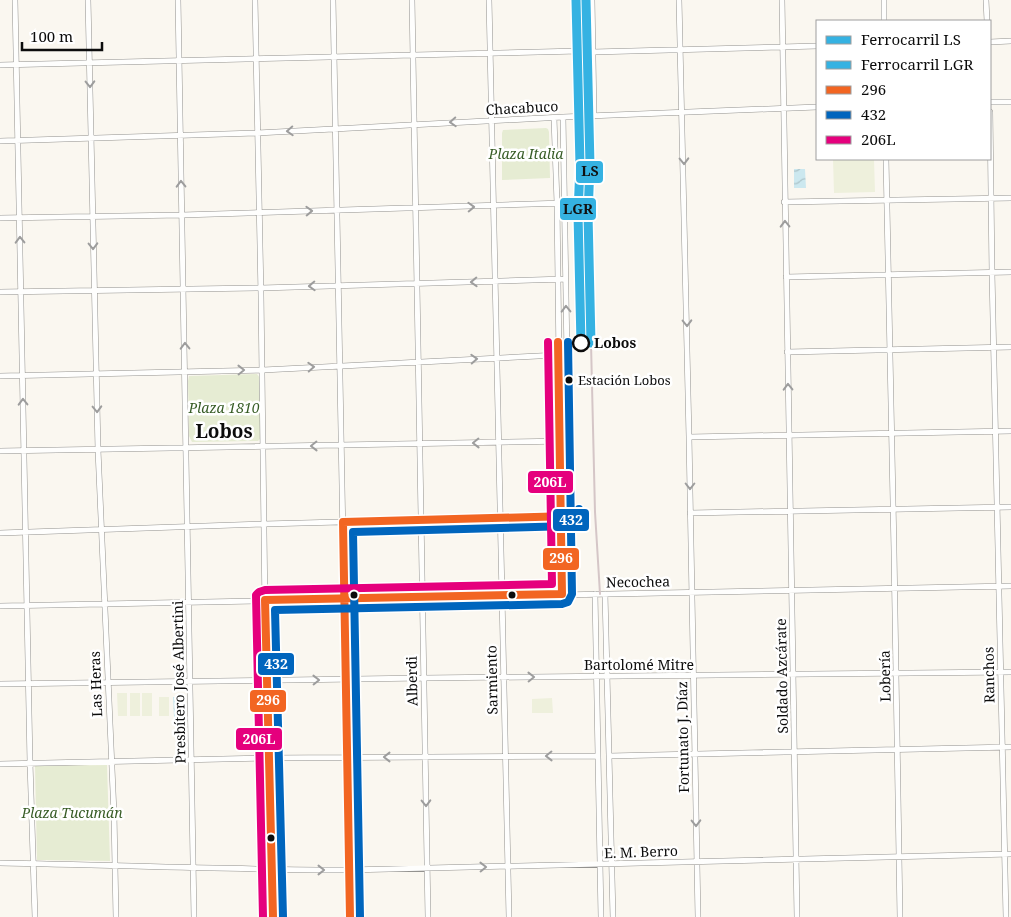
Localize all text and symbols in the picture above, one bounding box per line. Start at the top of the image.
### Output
scale bar [22,20,102,52]
legend [816,20,991,160]
text: 100 m [30,26,73,46]
text: Ferrocarril LS [861,29,961,49]
text: Ferrocarril LGR [861,54,973,74]
text: 296 [861,79,886,99]
one-way arrow [84,80,95,88]
street label: Chacabuco [485,96,559,119]
text: 432 [861,104,886,124]
one-way arrow [448,117,456,128]
one-way arrow [286,126,294,137]
text: 206L [861,129,896,149]
park label: Plaza Italia [488,144,564,163]
one-way arrow [679,158,689,165]
line badge: LS [575,160,604,184]
text: LS [581,161,599,180]
one-way arrow [176,180,186,188]
line badge: LGR [559,197,597,221]
text: LGR [563,199,594,218]
one-way arrow [468,201,476,212]
one-way arrow [306,206,313,216]
one-way arrow [780,220,790,228]
one-way arrow [15,236,25,244]
one-way arrow [88,242,98,250]
one-way arrow [470,276,478,287]
one-way arrow [307,281,315,292]
one-way arrow [561,305,571,313]
one-way arrow [682,320,692,328]
place label: Lobos [594,333,636,352]
marker: Lobos [572,334,590,352]
one-way arrow [179,342,190,350]
one-way arrow [470,354,478,365]
one-way arrow [307,361,315,372]
one-way arrow [238,365,245,375]
place label: Estación Lobos [578,371,671,389]
marker: Estación Lobos [564,375,574,385]
one-way arrow [783,383,793,390]
one-way arrow [18,398,28,406]
park label: Plaza 1810 [187,398,260,417]
one-way arrow [92,405,102,413]
district label: Lobos [195,418,253,444]
one-way arrow [472,438,480,448]
one-way arrow [309,440,317,451]
line badge: 206L [527,470,574,494]
text: 206L [534,472,566,491]
one-way arrow [685,482,695,490]
line badge: 432 [552,508,590,532]
text: 432 [559,510,583,529]
line badge: 296 [542,547,580,571]
text: 296 [549,548,573,567]
street label: Necochea [606,571,670,592]
unlabelled marker [349,590,359,600]
unlabelled marker [507,590,517,600]
street label: Presbítero José Albertini [168,600,189,764]
street label: Soldado Azcárate [771,618,792,734]
street label: Sarmiento [481,645,502,715]
street label: Ranchos [979,647,998,703]
street label: Lobería [875,650,894,702]
street label: Las Heras [85,651,106,717]
line badge: 432 [257,652,295,676]
text: 432 [264,654,288,673]
street label: Alberdi [402,655,421,706]
street label: Bartolomé Mitre [584,655,694,674]
one-way arrow [527,672,535,682]
one-way arrow [312,675,320,685]
street label: Fortunato J. Díaz [672,681,693,793]
line badge: 296 [249,689,287,713]
text: 296 [256,690,280,709]
line badge: 206L [235,727,283,751]
text: 206L [243,729,275,748]
one-way arrow [545,751,552,761]
one-way arrow [382,752,390,762]
one-way arrow [420,799,431,807]
park label: Plaza Tucumán [20,803,123,822]
one-way arrow [690,820,701,828]
unlabelled marker [266,833,276,843]
street label: E. M. Berro [604,841,678,862]
one-way arrow [480,862,487,872]
one-way arrow [318,865,325,875]

